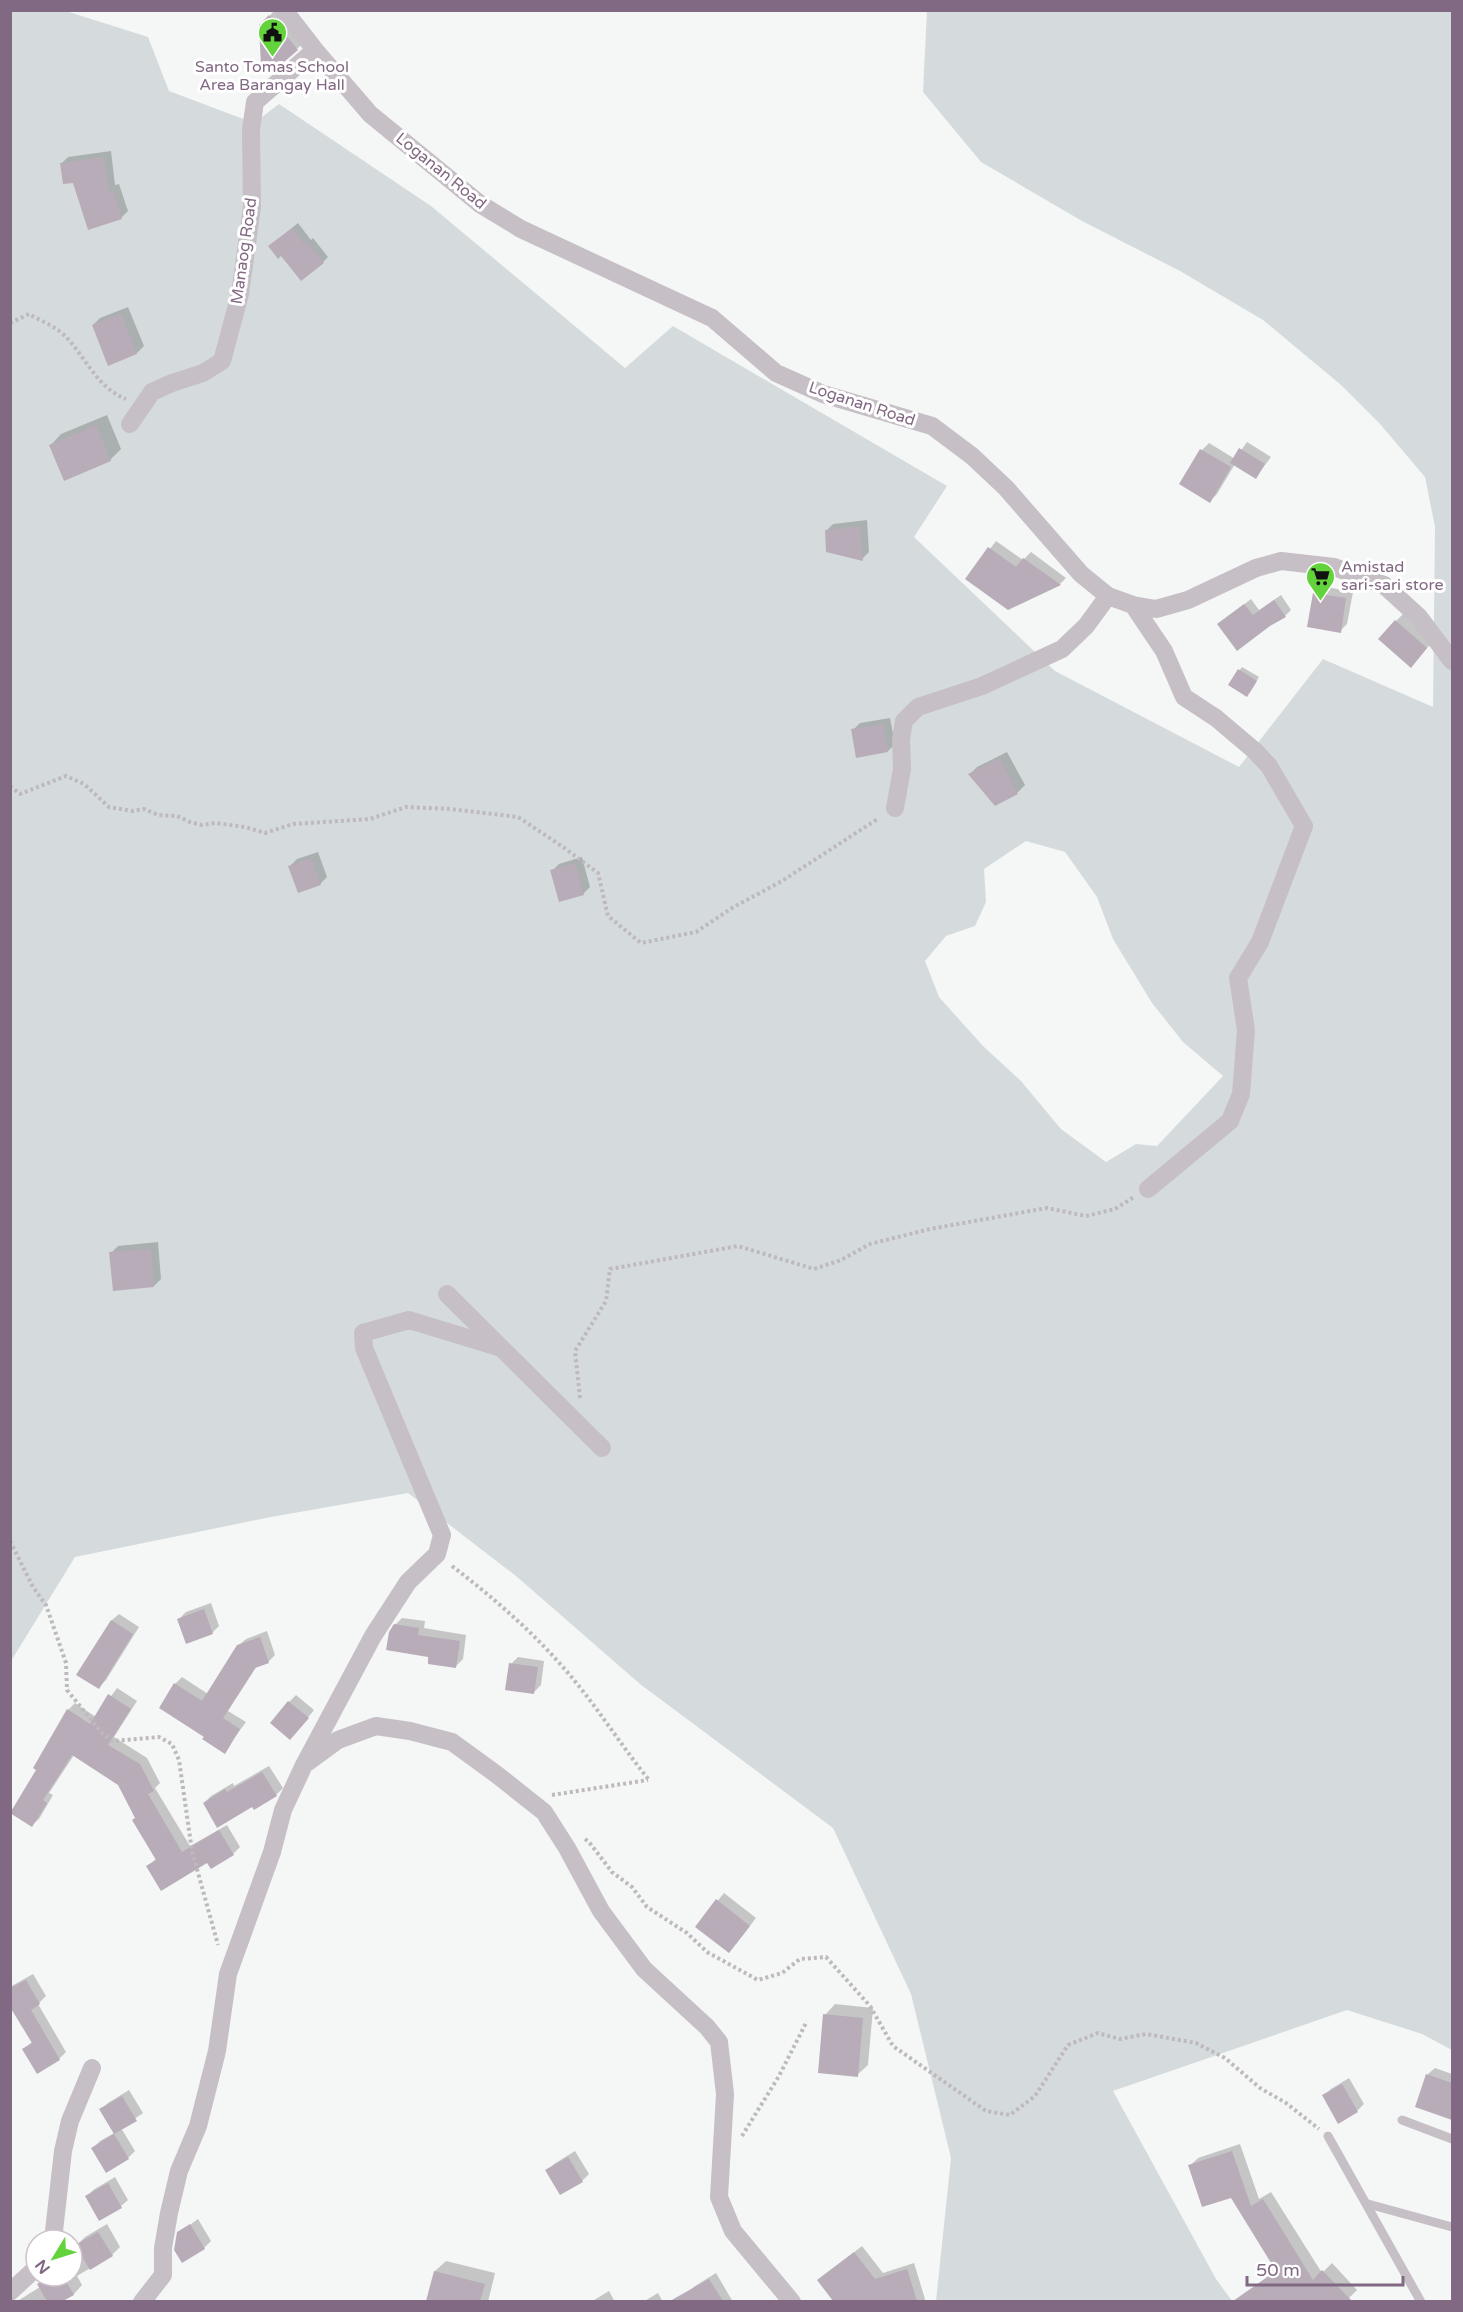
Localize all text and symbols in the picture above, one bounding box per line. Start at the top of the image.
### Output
public building icon: Santo Tomas School Area Barangay Hall [256,16,288,58]
place label: Santo Tomas School Area Barangay Hall [195,57,349,95]
street label: Loganan Road [392,128,490,214]
street label: Manaog Road [227,196,261,306]
street label: Loganan Road [806,377,918,431]
place label: Amistad sari-sari store [1341,557,1444,595]
supermarket icon: Amistad sari-sari store [1304,560,1336,602]
north arrow [24,2228,84,2288]
scale bar [1247,2249,1403,2287]
text: N [31,2255,55,2278]
text: 50 m [1256,2259,1300,2281]

